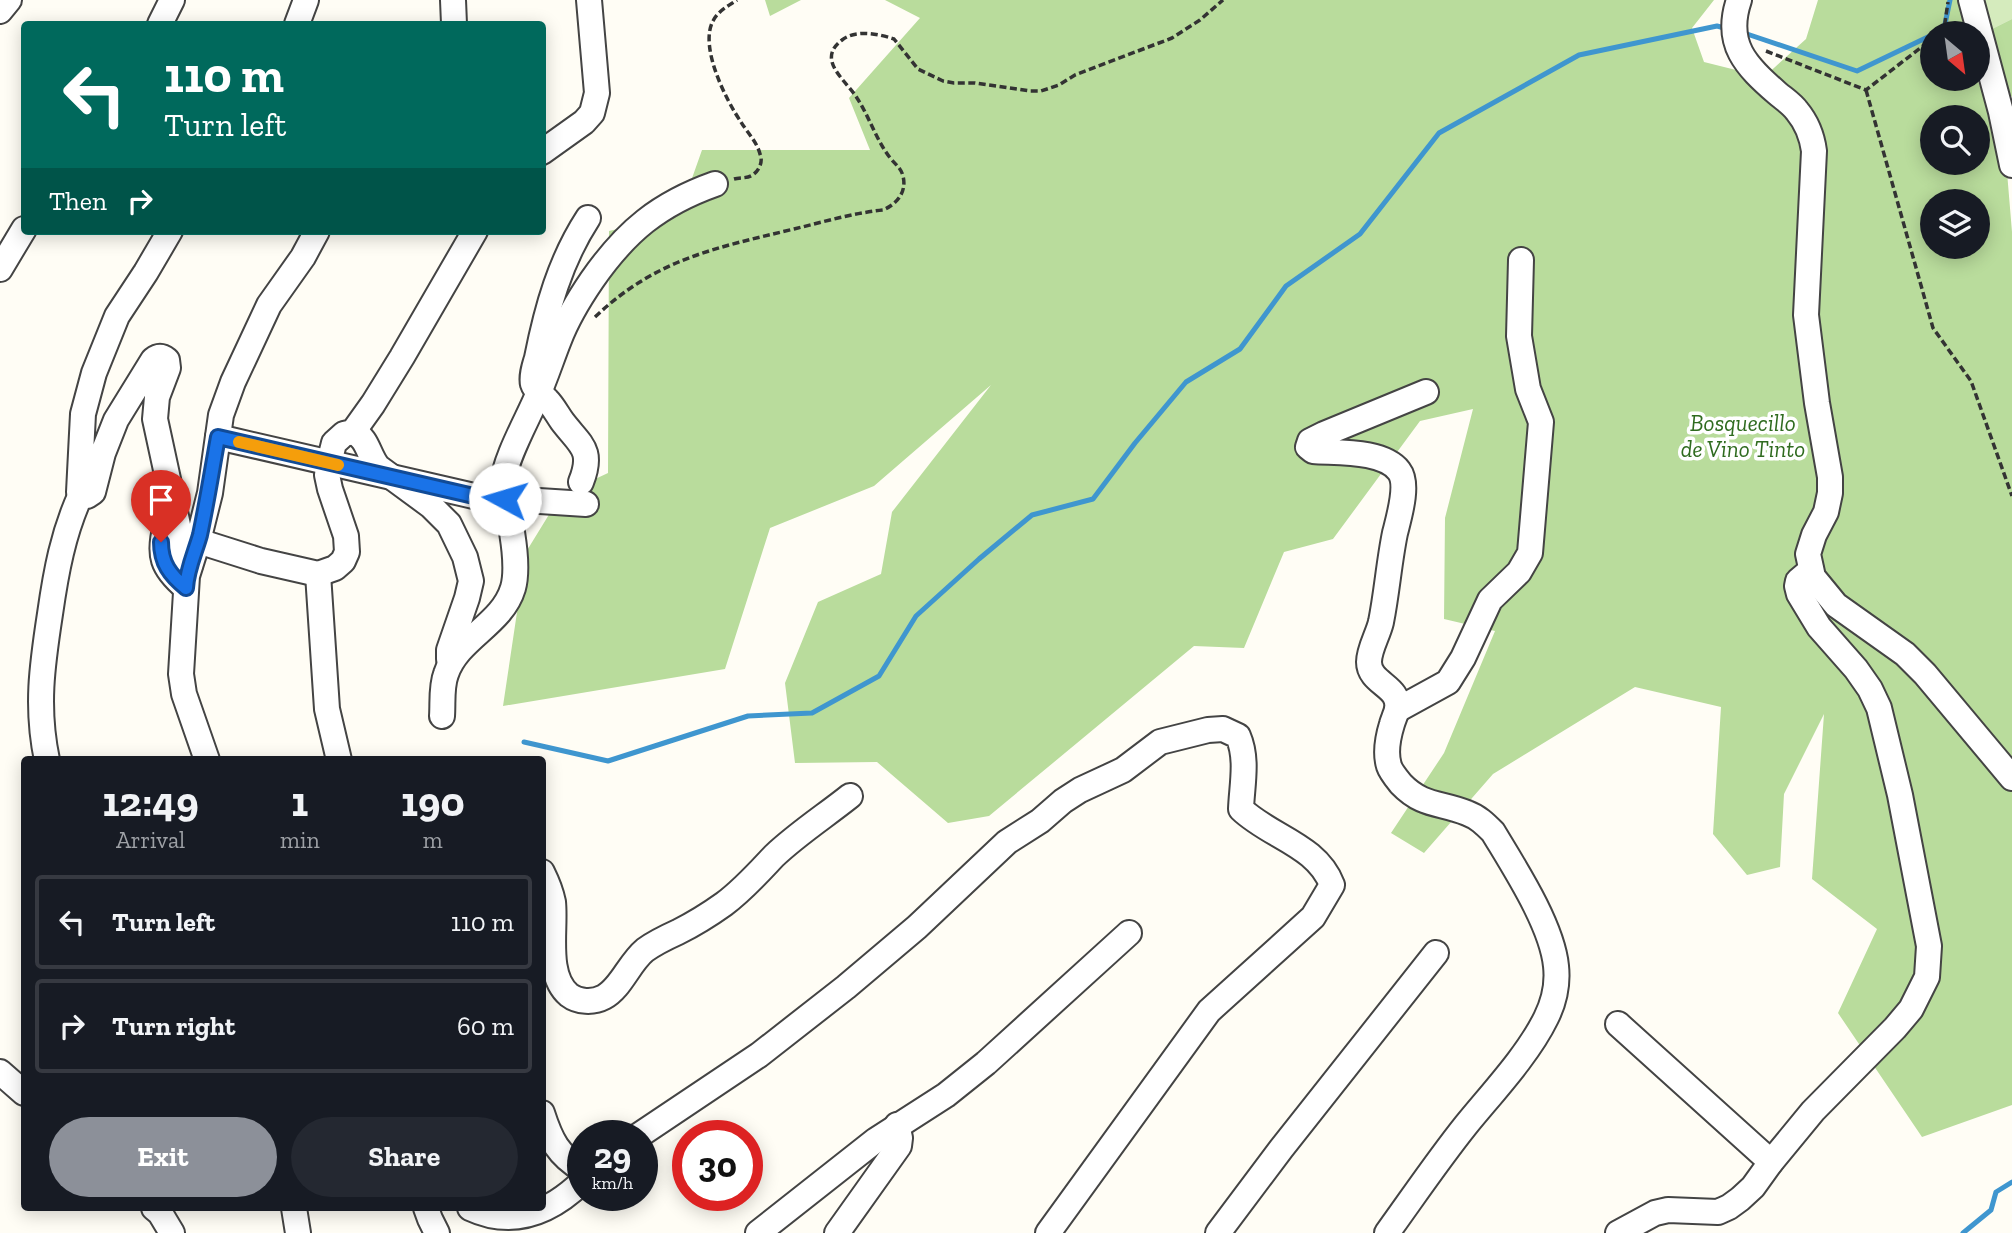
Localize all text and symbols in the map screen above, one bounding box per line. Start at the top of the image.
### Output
north arrow [1920,21,1990,91]
map controls [1920,21,1990,259]
text: 110 m [164,46,284,105]
icon: left [49,49,140,140]
button: search [1920,105,1990,175]
text: Turn left [164,106,286,144]
icon: right [121,182,159,220]
text: Then [49,185,107,217]
button: layers [1920,189,1990,259]
park label: Bosquecillo de Vino Tinto [1681,409,1805,463]
position arrow [468,462,542,536]
pin [131,470,191,542]
icon: arrive [142,481,180,519]
text: 12:49 [102,776,199,827]
text: 1 [291,776,308,827]
text: 190 [401,776,465,827]
text: Arrival [116,826,185,854]
text: min [280,826,320,854]
text: m [423,826,443,854]
icon: left [53,903,91,941]
text: Turn left [112,906,215,938]
text: 110 m [451,906,514,938]
icon: right [53,1007,91,1045]
text: Turn right [112,1010,235,1042]
text: 60 m [457,1010,514,1042]
button: Exit [49,1117,277,1197]
button: Share [291,1117,518,1197]
speed limit sign: 30 [672,1120,763,1211]
text: 29 [594,1135,631,1177]
text: km/h [592,1172,633,1194]

